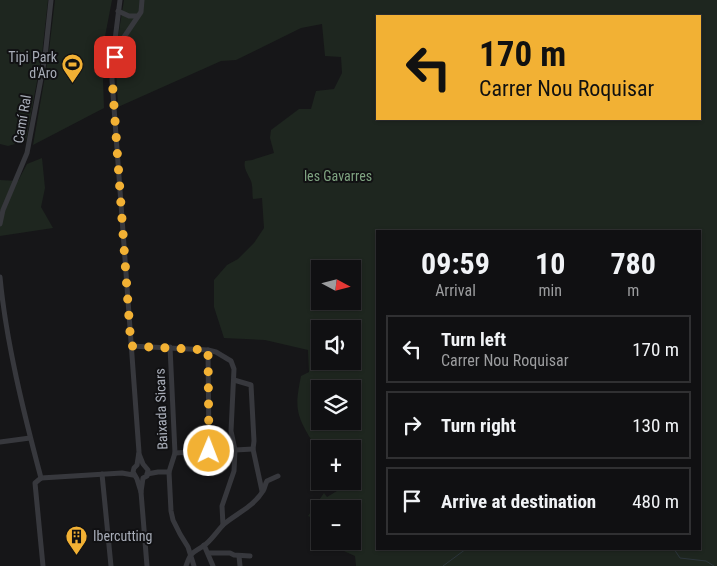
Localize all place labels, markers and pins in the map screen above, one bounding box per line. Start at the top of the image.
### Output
pin [94,36,136,78]
place label: Tipi Park d'Aro [8,49,58,81]
sports icon: Tipi Park d'Aro [61,53,85,84]
building icon: Ibercutting [65,524,89,555]
place label: Ibercutting [93,528,153,544]

